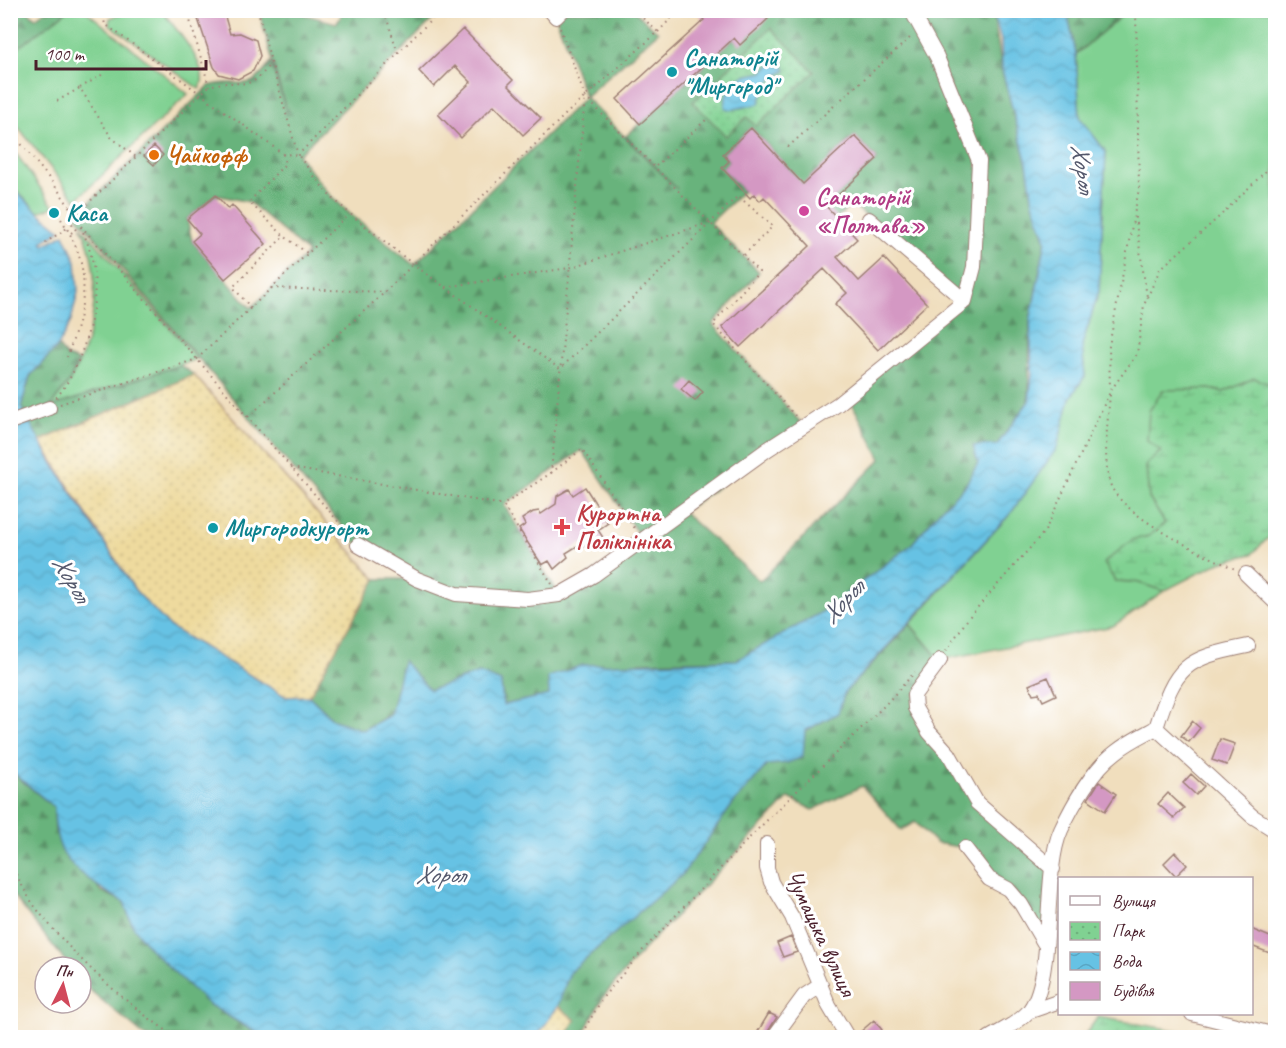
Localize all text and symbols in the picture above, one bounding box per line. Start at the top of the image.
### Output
scale bar [36,33,206,71]
text: 100 m [45,43,86,65]
place label: Санаторій "Миргород" [684,43,782,101]
marker: Санаторій "Миргород" [665,65,679,79]
place label: Чайкофф [166,140,249,170]
water label: Хорол [1063,141,1104,199]
marker: Чайкофф [147,148,161,162]
place label: Санаторій «Полтава» [816,182,925,240]
place label: Каса [66,198,109,228]
marker: Санаторій «Полтава» [797,204,811,218]
marker: Каса [47,206,61,220]
place label: Курортна Поліклініка [576,498,673,556]
place label: Миргородкурорт [225,513,370,543]
marker: Курортна Поліклініка [553,518,571,536]
marker: Миргородкурорт [206,521,220,535]
water label: Хорол [45,549,100,611]
water label: Хорол [814,569,874,630]
water label: Хорол [416,858,469,891]
street label: Чумацька вулиця [779,865,864,1002]
legend [1058,877,1253,1015]
text: Вулиця [1112,890,1156,912]
text: Парк [1112,920,1146,942]
text: Вода [1112,950,1143,972]
north arrow [33,955,93,1015]
text: Пн [55,960,75,982]
text: Будівля [1112,980,1155,1002]

